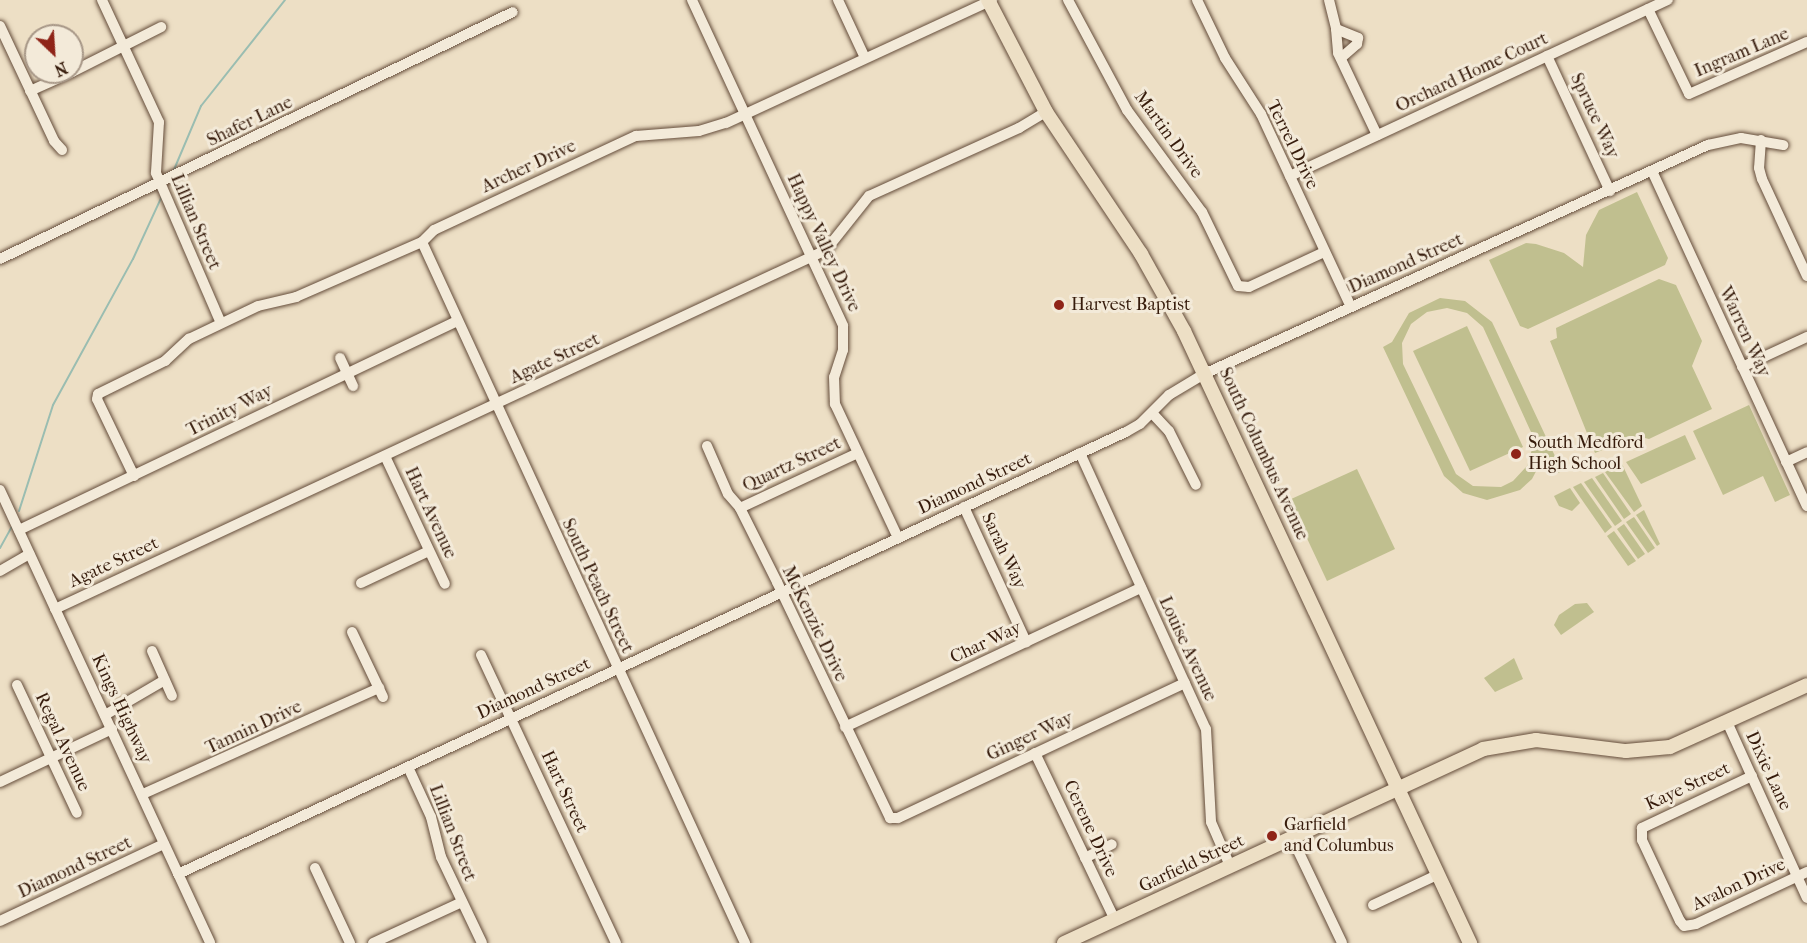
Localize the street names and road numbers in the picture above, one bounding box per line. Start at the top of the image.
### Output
street label: Ingram Lane [1692,23,1792,83]
street label: Orchard Home Court [1392,28,1552,118]
street label: Spruce Way [1565,70,1623,162]
street label: Martin Drive [1129,87,1207,183]
street label: Shafer Lane [204,92,296,152]
street label: Terrel Drive [1261,97,1323,193]
street label: Archer Drive [478,136,580,198]
street label: Lillian Street [165,171,225,273]
street label: Happy Valley Drive [782,171,864,315]
street label: Diamond Street [1346,229,1466,299]
street label: Warren Way [1714,283,1774,381]
street label: Agate Street [507,329,603,389]
street label: South Columbus Avenue [1214,364,1312,544]
street label: Trinity Way [183,380,277,442]
street label: Quartz Street [739,433,845,497]
street label: Diamond Street [915,448,1035,520]
street label: Hart Avenue [399,464,461,562]
street label: Sarah Way [976,509,1030,593]
street label: South Peach Street [556,515,638,657]
street label: Agate Street [66,533,162,593]
street label: McKenzie Drive [777,563,851,685]
street label: Louise Avenue [1153,593,1221,705]
street label: Char Way [947,617,1025,669]
street label: Kings Highway [86,651,156,767]
street label: Diamond Street [474,653,594,725]
street label: Regal Avenue [30,689,94,795]
street label: Tannin Drive [203,696,305,760]
street label: Ginger Way [983,708,1077,766]
street label: Dixie Lane [1740,728,1796,814]
street label: Hart Street [536,748,592,836]
street label: Kaye Street [1642,758,1734,816]
street label: Cerene Drive [1058,777,1122,881]
street label: Lillian Street [424,782,480,884]
street label: Garfield Street [1136,830,1248,898]
street label: Diamond Street [15,832,135,904]
street label: Avalon Drive [1689,854,1789,916]

